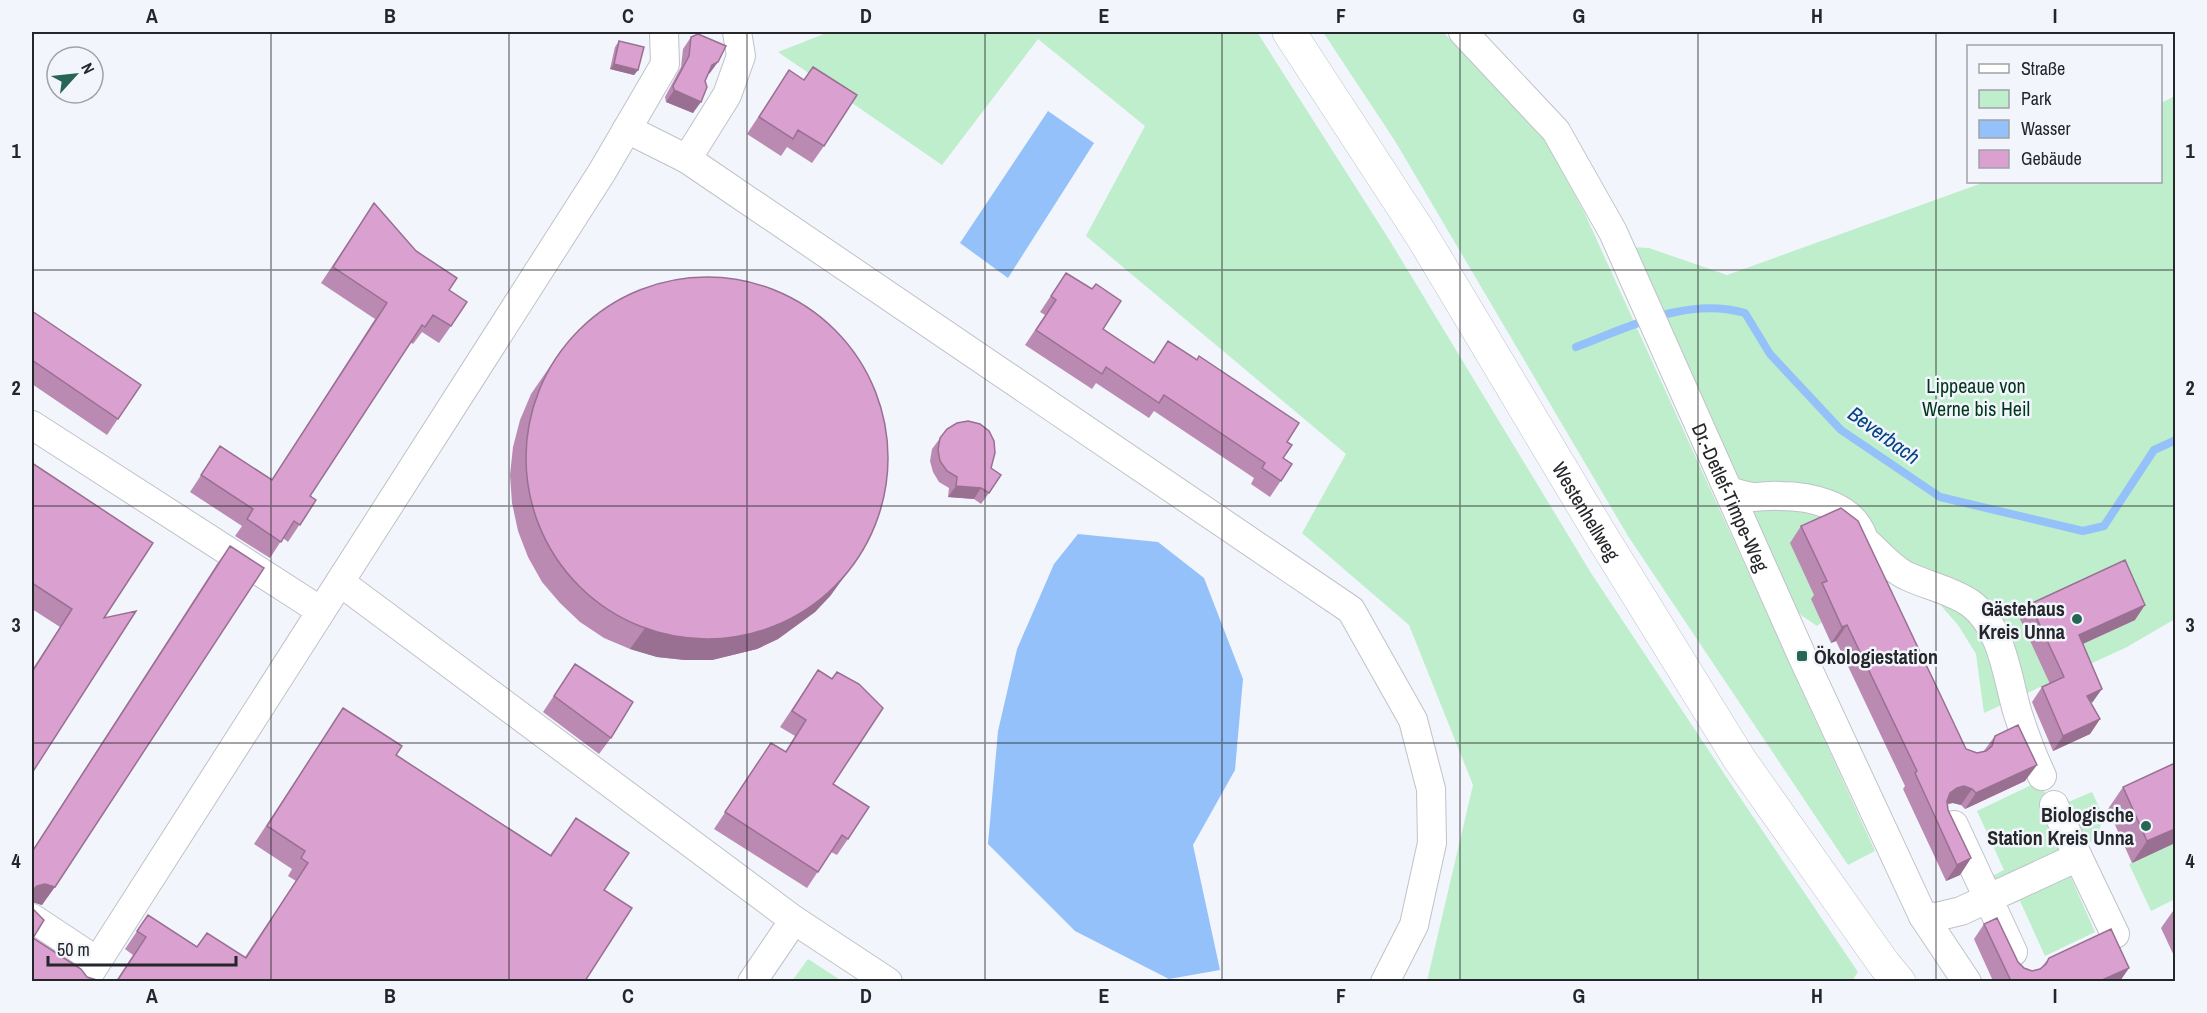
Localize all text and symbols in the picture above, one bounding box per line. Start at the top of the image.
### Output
text: A [146,2,158,29]
text: B [384,2,396,29]
text: C [622,2,634,29]
text: D [860,2,872,29]
text: E [1099,2,1110,29]
text: F [1336,2,1346,29]
text: G [1573,2,1585,29]
text: H [1811,2,1823,29]
text: I [2053,2,2057,29]
north arrow [45,45,105,105]
legend [1967,45,2162,183]
text: Straße [2021,56,2065,81]
text: N [76,59,100,77]
text: Park [2021,86,2052,111]
text: Wasser [2021,116,2071,141]
text: 1 [11,137,21,164]
text: 1 [2185,137,2195,164]
text: Gebäude [2021,146,2082,171]
park label: Lippeaue von Werne bis Heil [1922,372,2030,422]
text: 2 [11,374,21,401]
text: 2 [2185,374,2195,401]
water label: Beverbach [1842,399,1926,471]
street label: Dr.-Detlef-Timpe-Weg [1686,419,1776,576]
street label: Westenhellweg [1546,457,1627,566]
place label: Gästehaus Kreis Unna [1978,595,2065,645]
text: 3 [11,611,21,638]
text: 3 [2185,611,2195,638]
marker: Gästehaus Kreis Unna [2070,612,2084,626]
place label: Ökologiestation [1814,643,1938,670]
marker: Ökologiestation [1795,649,1809,663]
place label: Biologische Station Kreis Unna [1987,801,2134,851]
marker: Biologische Station Kreis Unna [2139,819,2153,833]
text: 4 [11,847,21,874]
text: 4 [2185,847,2195,874]
scale bar [48,929,236,967]
text: 50 m [57,937,90,962]
text: A [146,982,158,1009]
text: B [384,982,396,1009]
text: C [622,982,634,1009]
text: D [860,982,872,1009]
text: E [1099,982,1110,1009]
text: F [1336,982,1346,1009]
text: G [1573,982,1585,1009]
text: H [1811,982,1823,1009]
text: I [2053,982,2057,1009]

